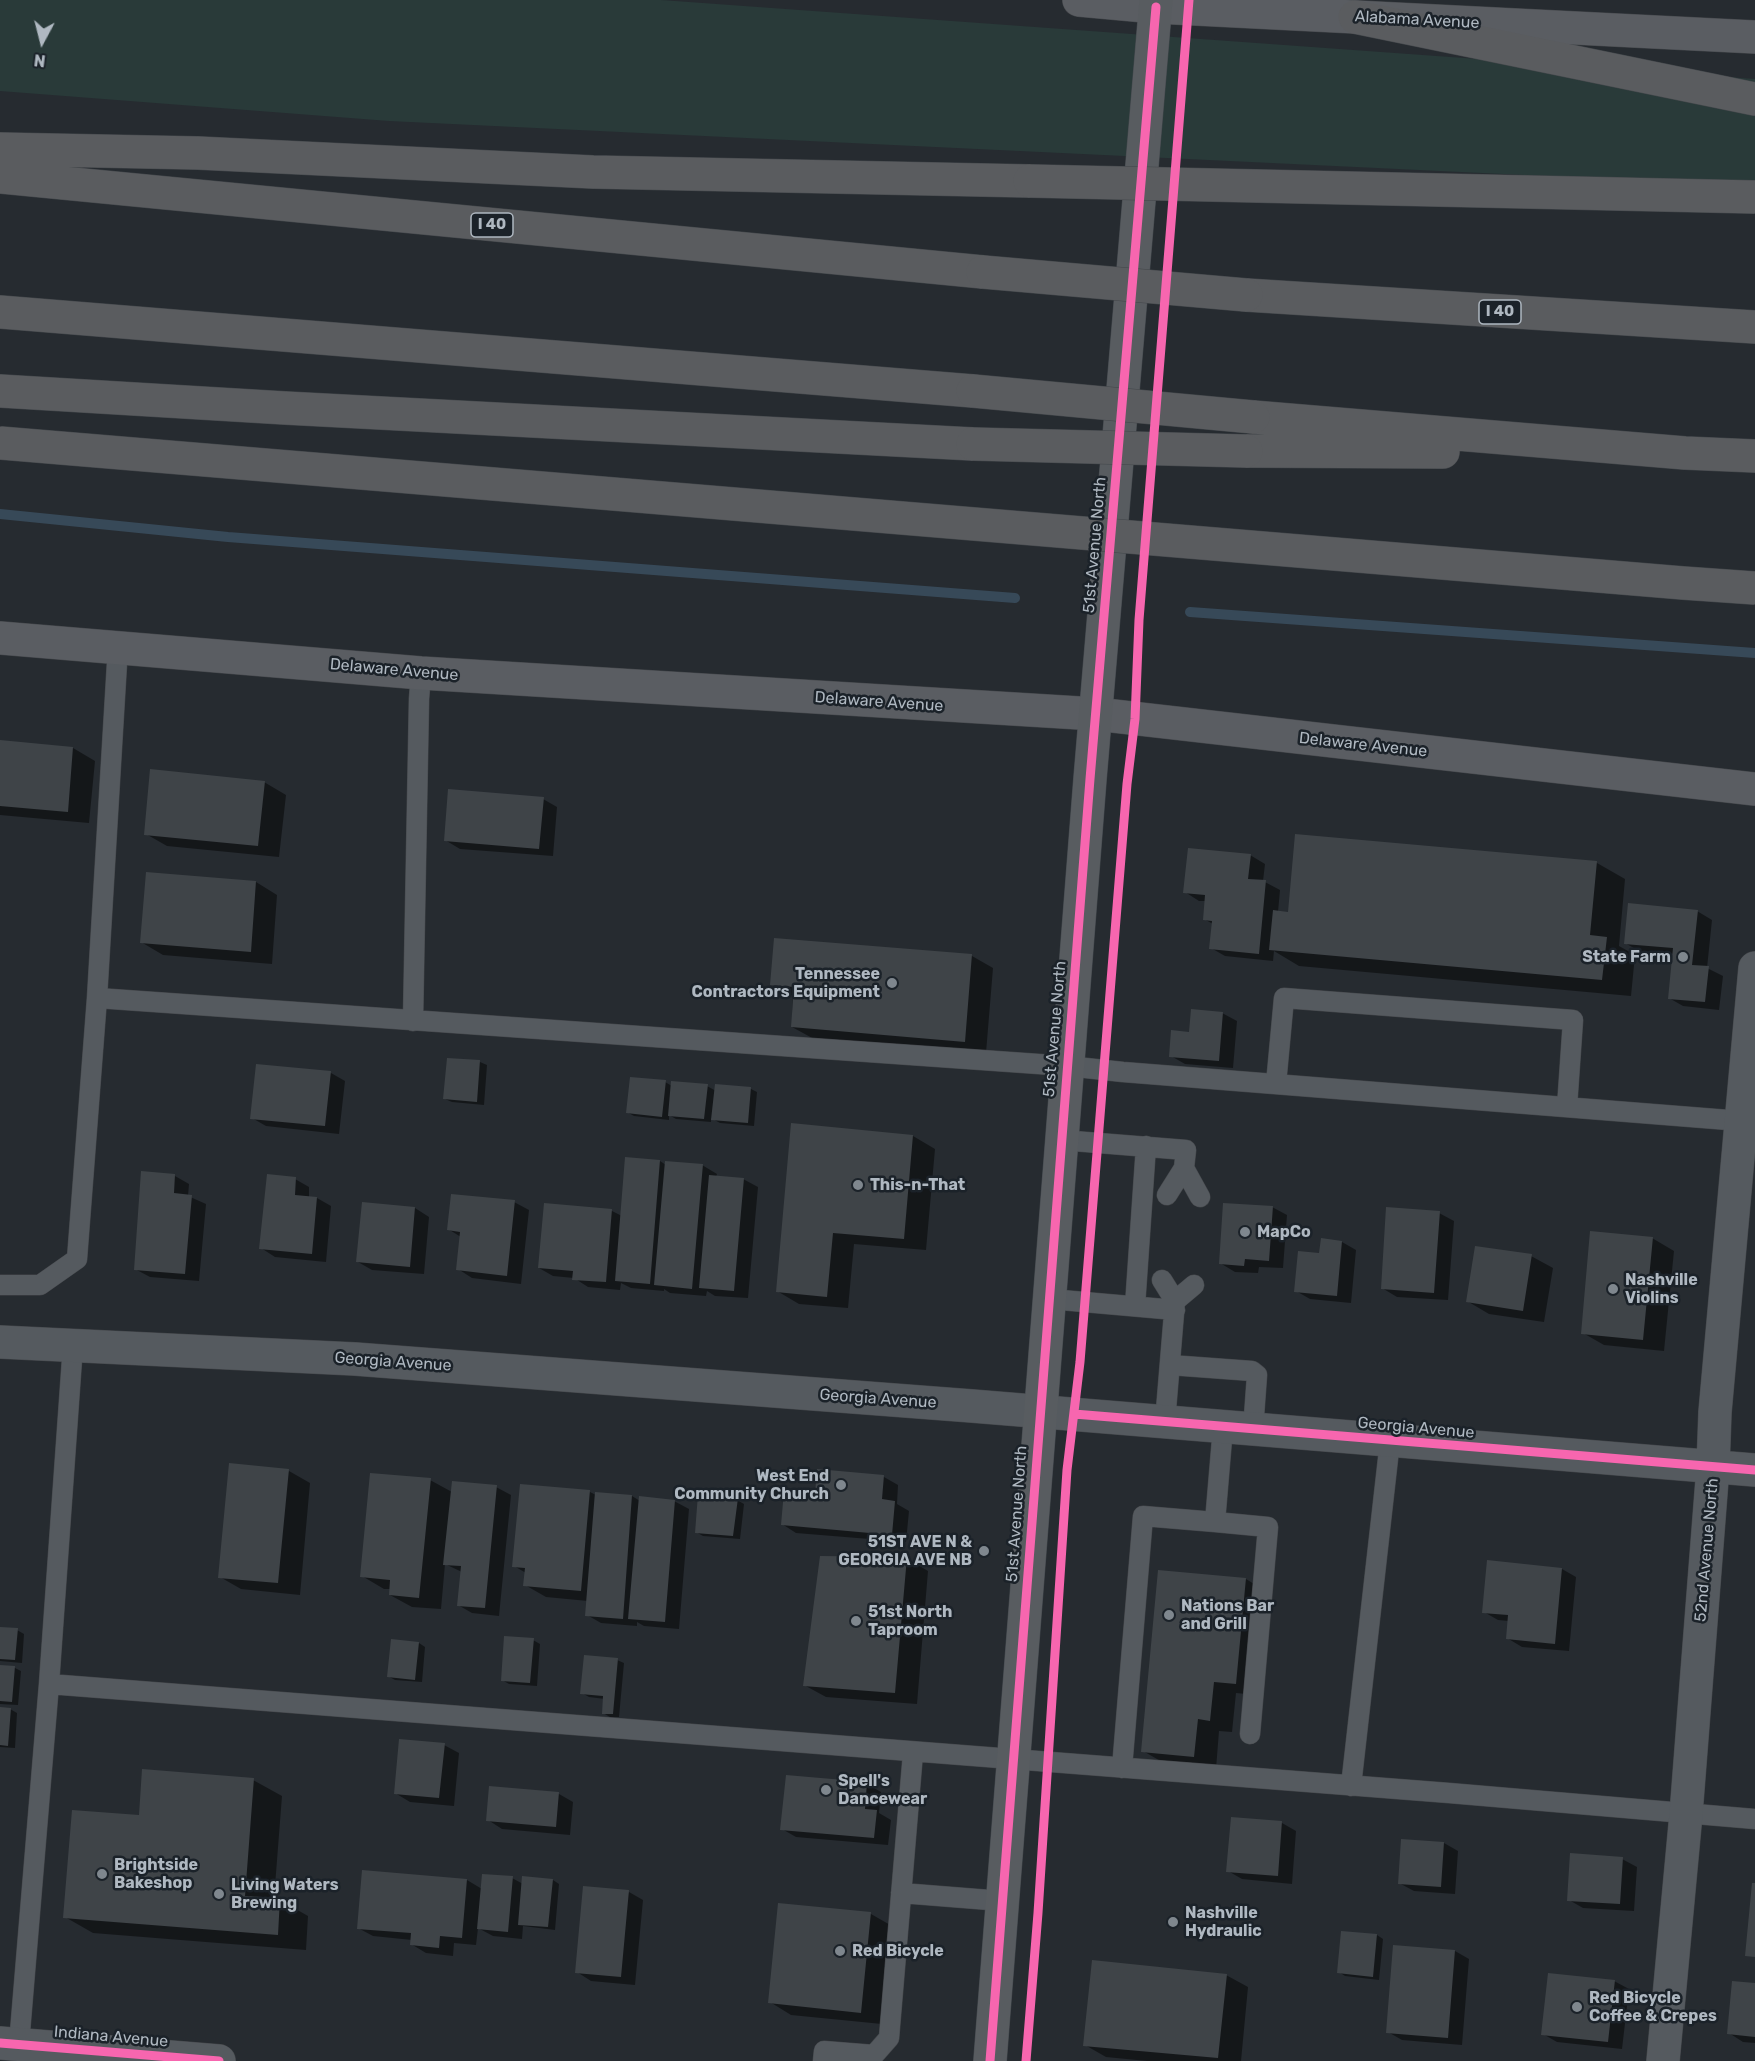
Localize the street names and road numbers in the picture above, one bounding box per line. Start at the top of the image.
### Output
street label: Alabama Avenue [1354,7,1480,33]
road number: I 40 [471,213,513,237]
road number: I 40 [1479,300,1521,324]
street label: 51st Avenue North [1079,476,1111,614]
street label: Delaware Avenue [329,655,459,685]
street label: Delaware Avenue [814,688,944,716]
street label: Delaware Avenue [1298,729,1428,761]
street label: 51st Avenue North [1039,960,1071,1098]
street label: Georgia Avenue [334,1348,452,1376]
street label: Georgia Avenue [819,1385,937,1413]
street label: Georgia Avenue [1357,1413,1475,1443]
street label: 51st Avenue North [1003,1445,1031,1583]
street label: 52nd Avenue North [1691,1477,1723,1623]
street label: Indiana Avenue [53,2022,169,2052]

